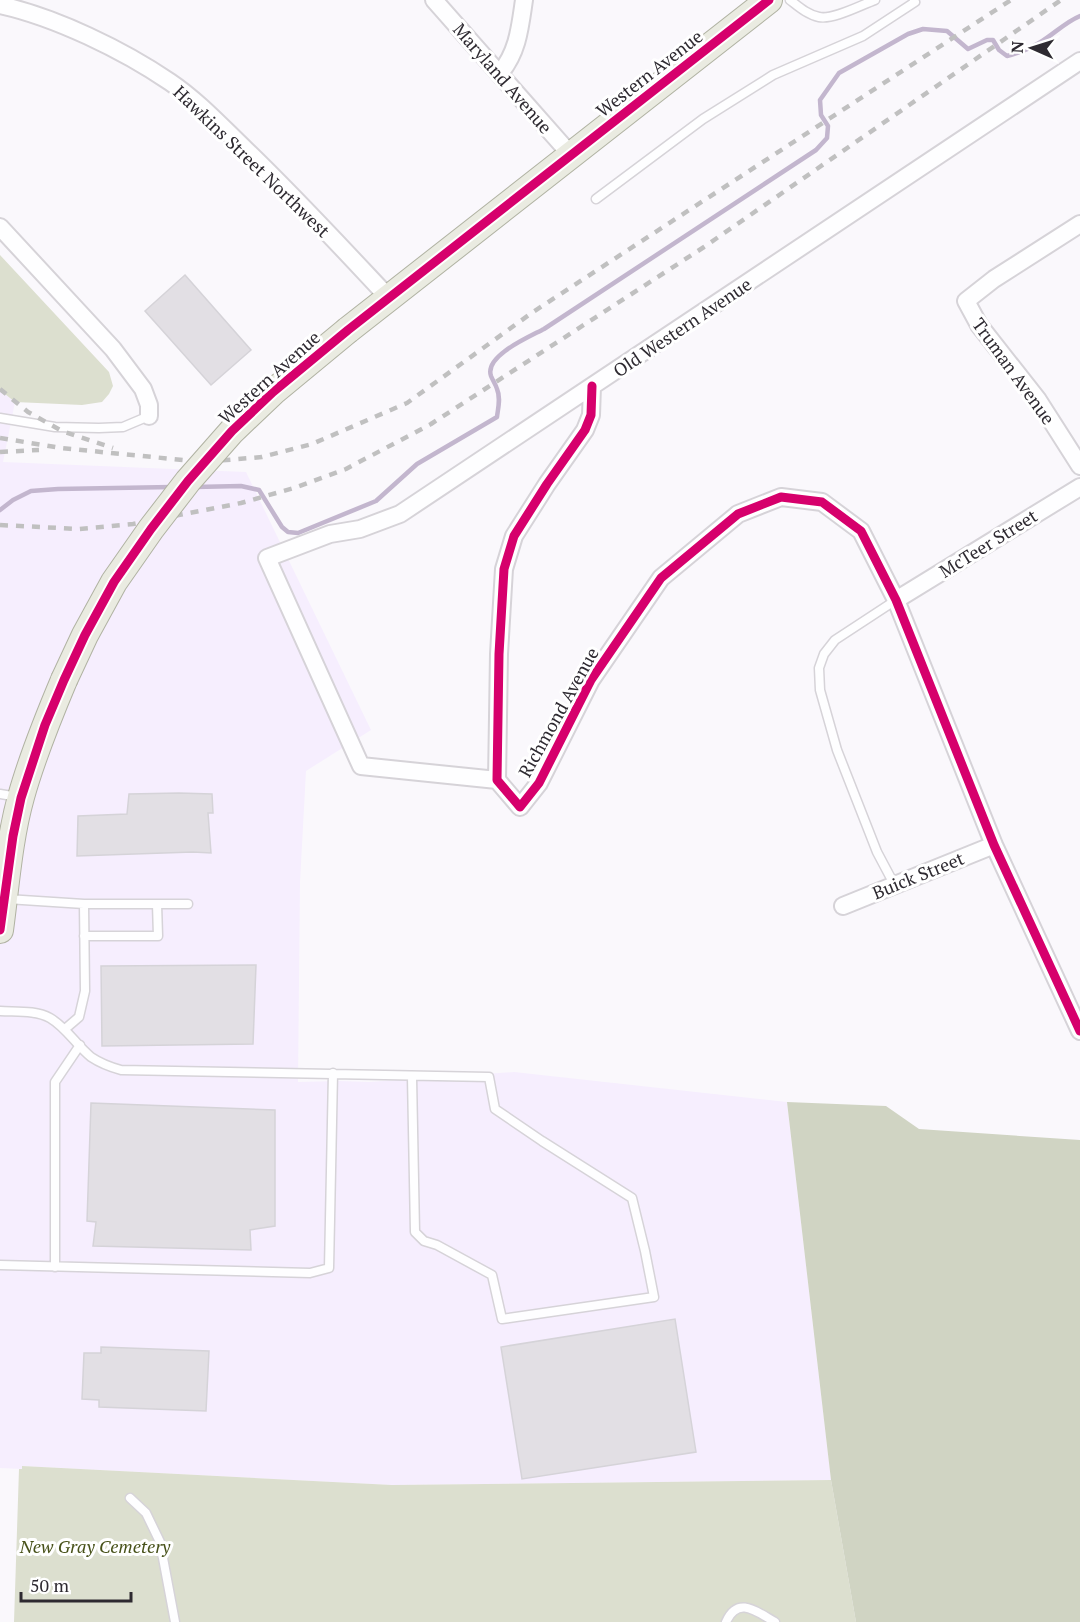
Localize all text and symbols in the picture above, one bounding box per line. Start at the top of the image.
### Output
street label: Maryland Avenue [448,18,558,138]
north arrow [1002,18,1062,78]
street label: Western Avenue [591,24,707,122]
text: N [1006,41,1028,54]
street label: Hawkins Street Northwest [169,80,336,242]
street label: Old Western Avenue [608,272,756,382]
street label: Truman Avenue [967,313,1061,429]
street label: Western Avenue [213,325,325,429]
street label: McTeer Street [934,503,1042,583]
street label: Richmond Avenue [512,643,604,781]
street label: Buick Street [869,846,968,904]
park label: New Gray Cemetery [19,1534,171,1558]
scale bar [21,1565,130,1603]
text: 50 m [30,1573,70,1597]

